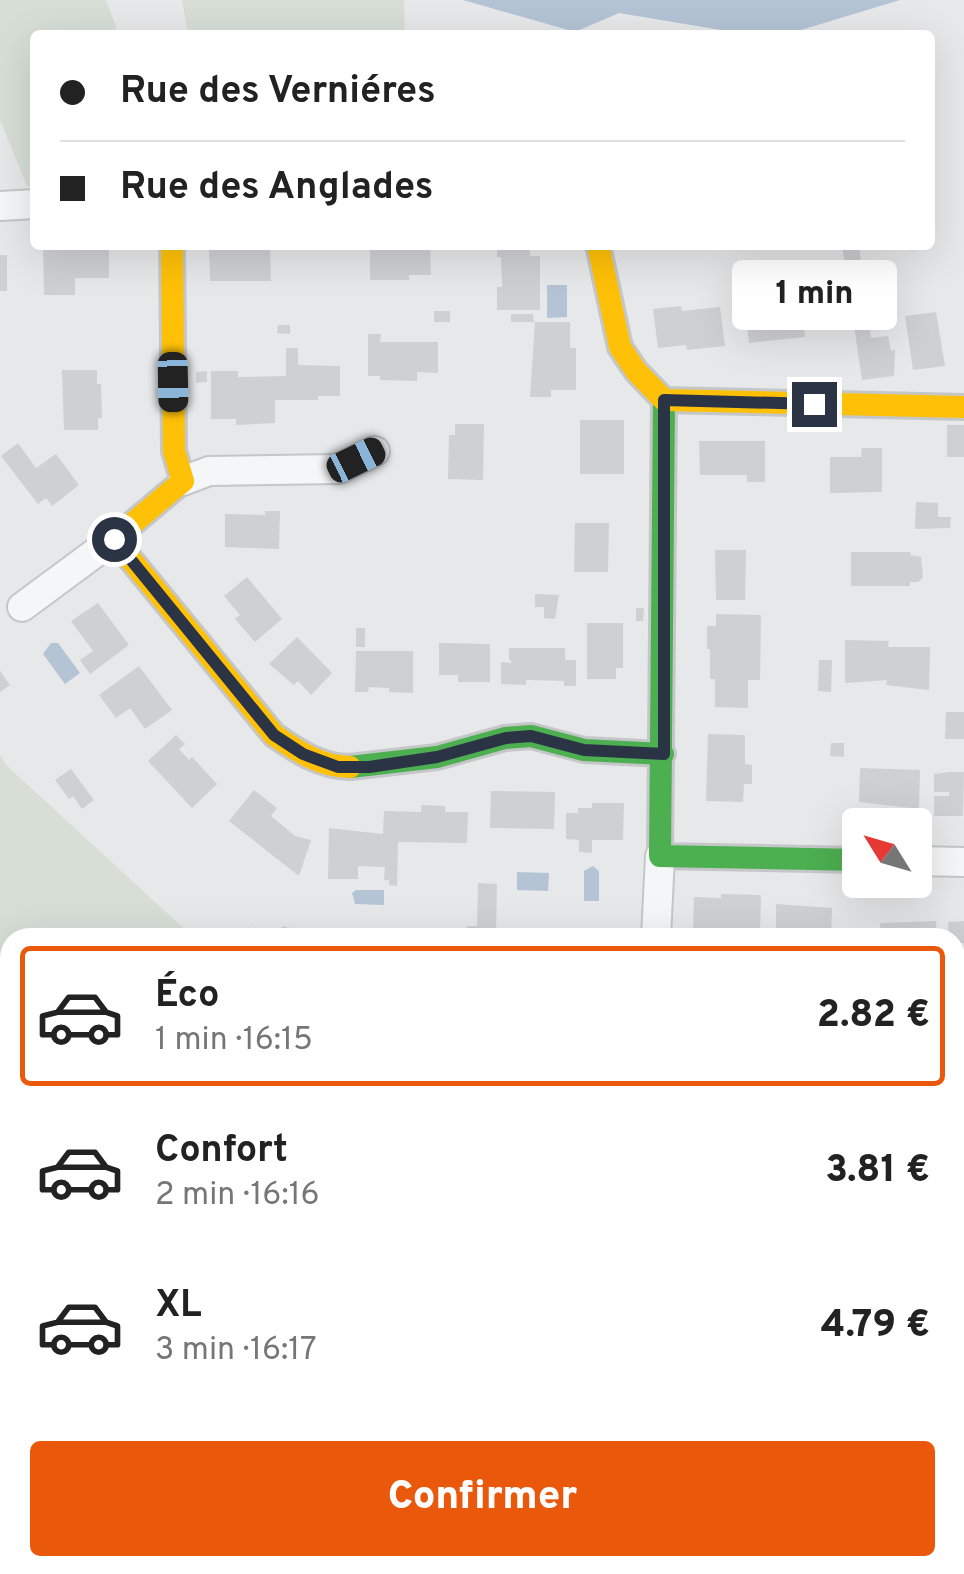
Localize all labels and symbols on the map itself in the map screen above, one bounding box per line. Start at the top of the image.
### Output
callout: 1 min [732,259,896,329]
car [157,352,189,412]
route end [792,382,837,427]
car [322,433,390,487]
route start [92,517,137,562]
north arrow [842,808,932,898]

